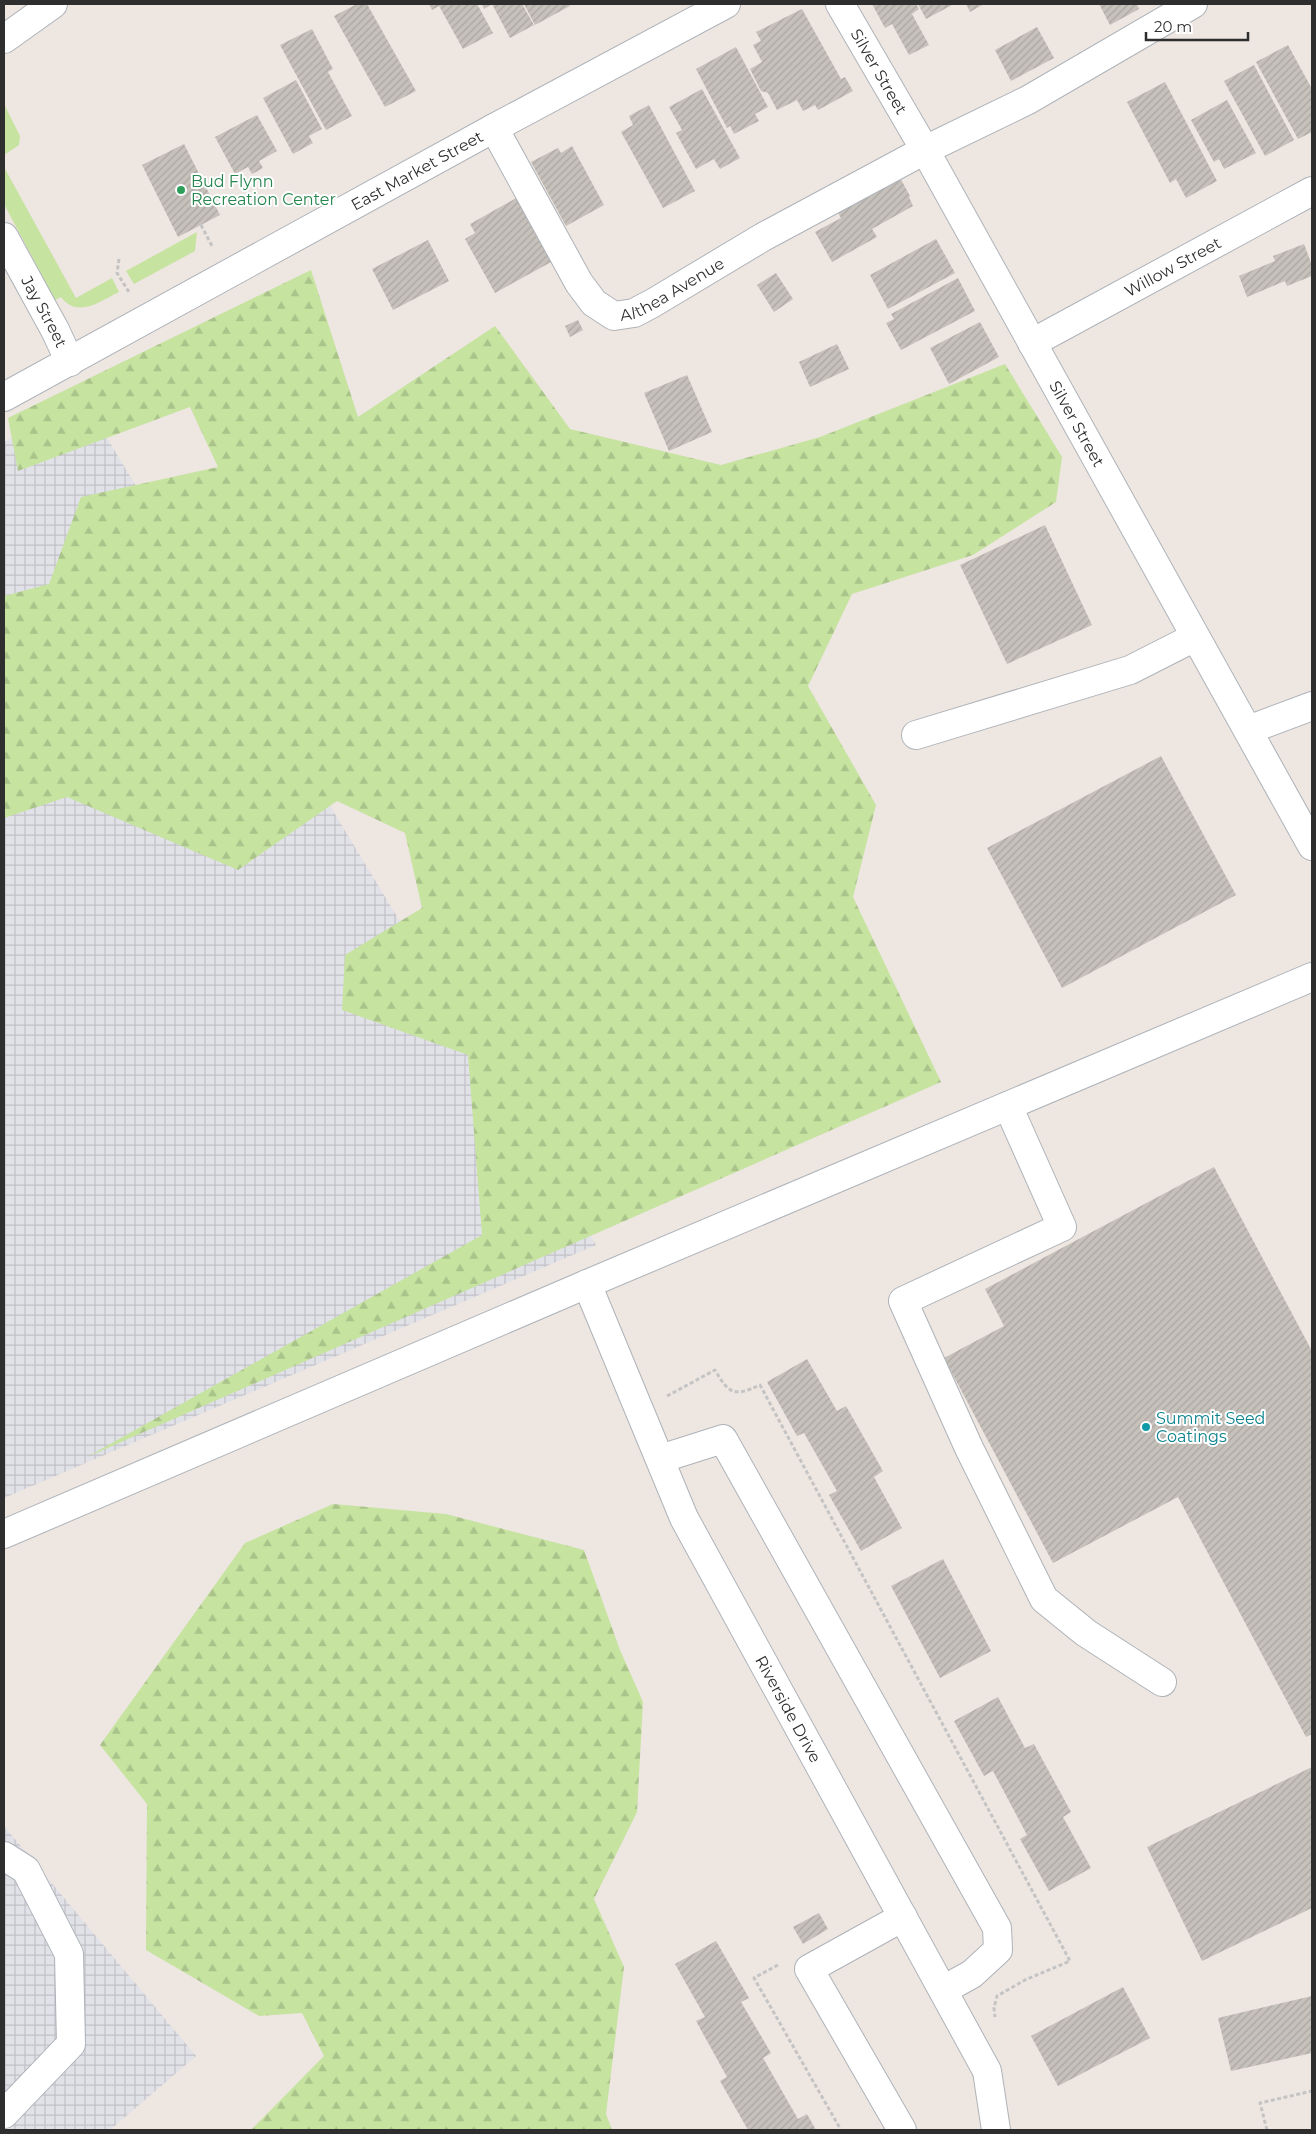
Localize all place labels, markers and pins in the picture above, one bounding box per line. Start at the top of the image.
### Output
place label: Bud Flynn Recreation Center [191,172,336,209]
marker: Bud Flynn Recreation Center [175,184,187,196]
place label: Summit Seed Coatings [1156,1409,1265,1446]
marker: Summit Seed Coatings [1140,1421,1152,1433]

